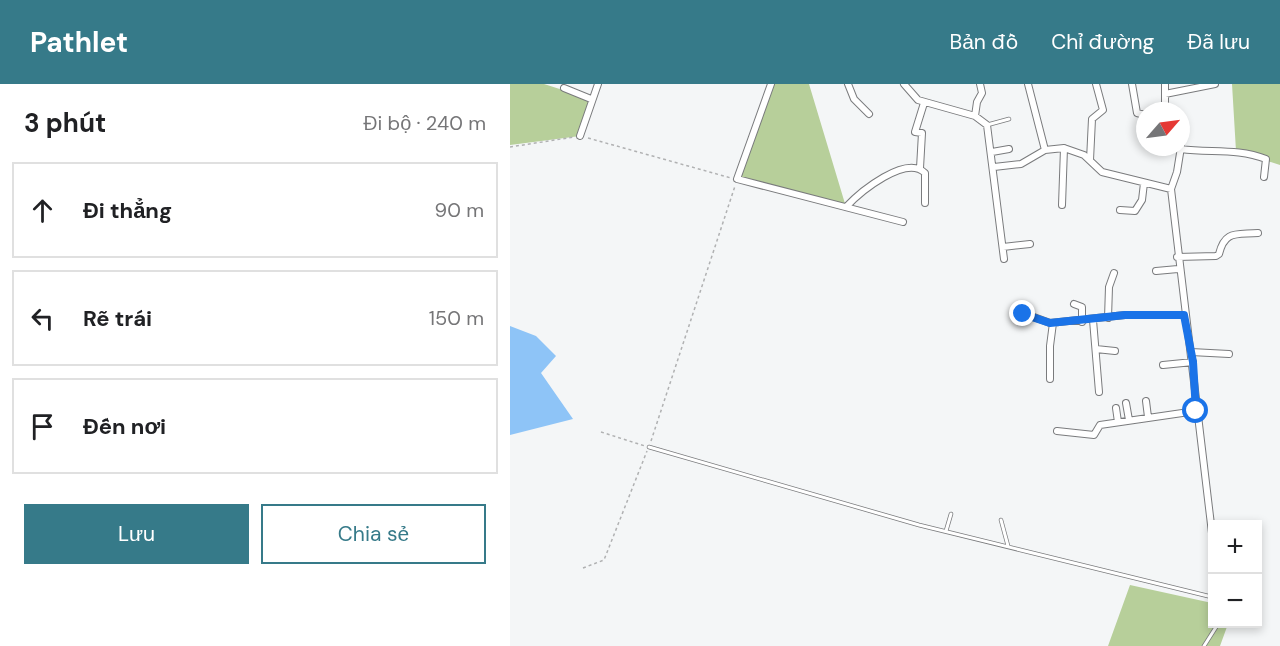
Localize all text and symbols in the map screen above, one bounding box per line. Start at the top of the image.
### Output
text: Pathlet [30,24,128,61]
text: Bản đồ [950,28,1018,56]
text: Chỉ đường [1051,28,1154,56]
text: Đã lưu [1187,28,1250,56]
north arrow [1136,102,1190,156]
text: 3 phút [24,106,106,140]
text: Đi bộ · 240 m [363,110,486,136]
icon: ahead [26,194,59,227]
text: Đi thẳng [83,196,172,225]
text: 90 m [435,197,484,223]
route end [1009,300,1035,326]
icon: left [26,302,59,335]
text: Rẽ trái [83,304,152,333]
text: 150 m [429,305,484,331]
route start [1182,397,1208,423]
icon: arrive [26,410,59,443]
text: Đến nơi [83,412,166,441]
button: Lưu [24,504,249,564]
button: Chia sẻ [261,504,486,564]
map controls [1208,520,1262,628]
button: + [1208,520,1262,574]
button: − [1208,574,1262,628]

